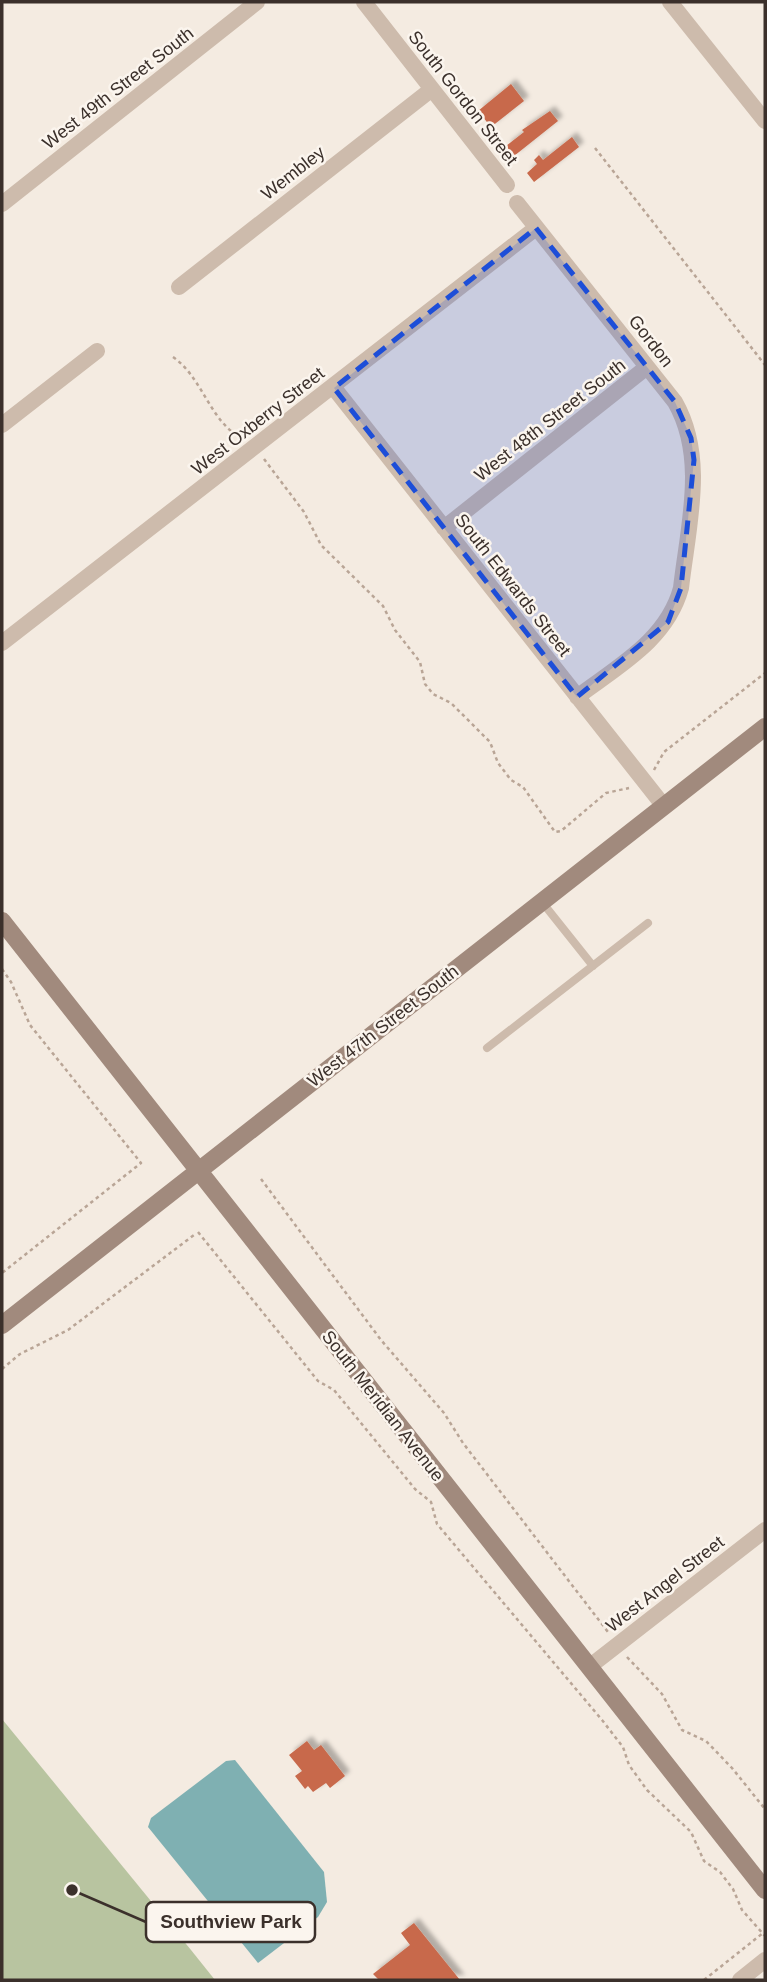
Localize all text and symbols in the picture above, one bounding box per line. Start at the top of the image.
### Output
street label: West 49th Street South [39,23,197,153]
street label: South Gordon Street [404,27,522,169]
street label: Wembley [257,142,329,204]
street label: Gordon [625,311,677,371]
street label: West 48th Street South [471,355,629,485]
street label: West Oxberry Street [188,363,328,479]
street label: South Edwards Street [451,510,575,660]
street label: West 47th Street South [304,961,462,1091]
street label: South Meridian Avenue [318,1327,448,1485]
street label: West Angel Street [602,1532,728,1636]
callout: Southview Park [146,1902,315,1942]
text: Southview Park [160,1911,302,1932]

